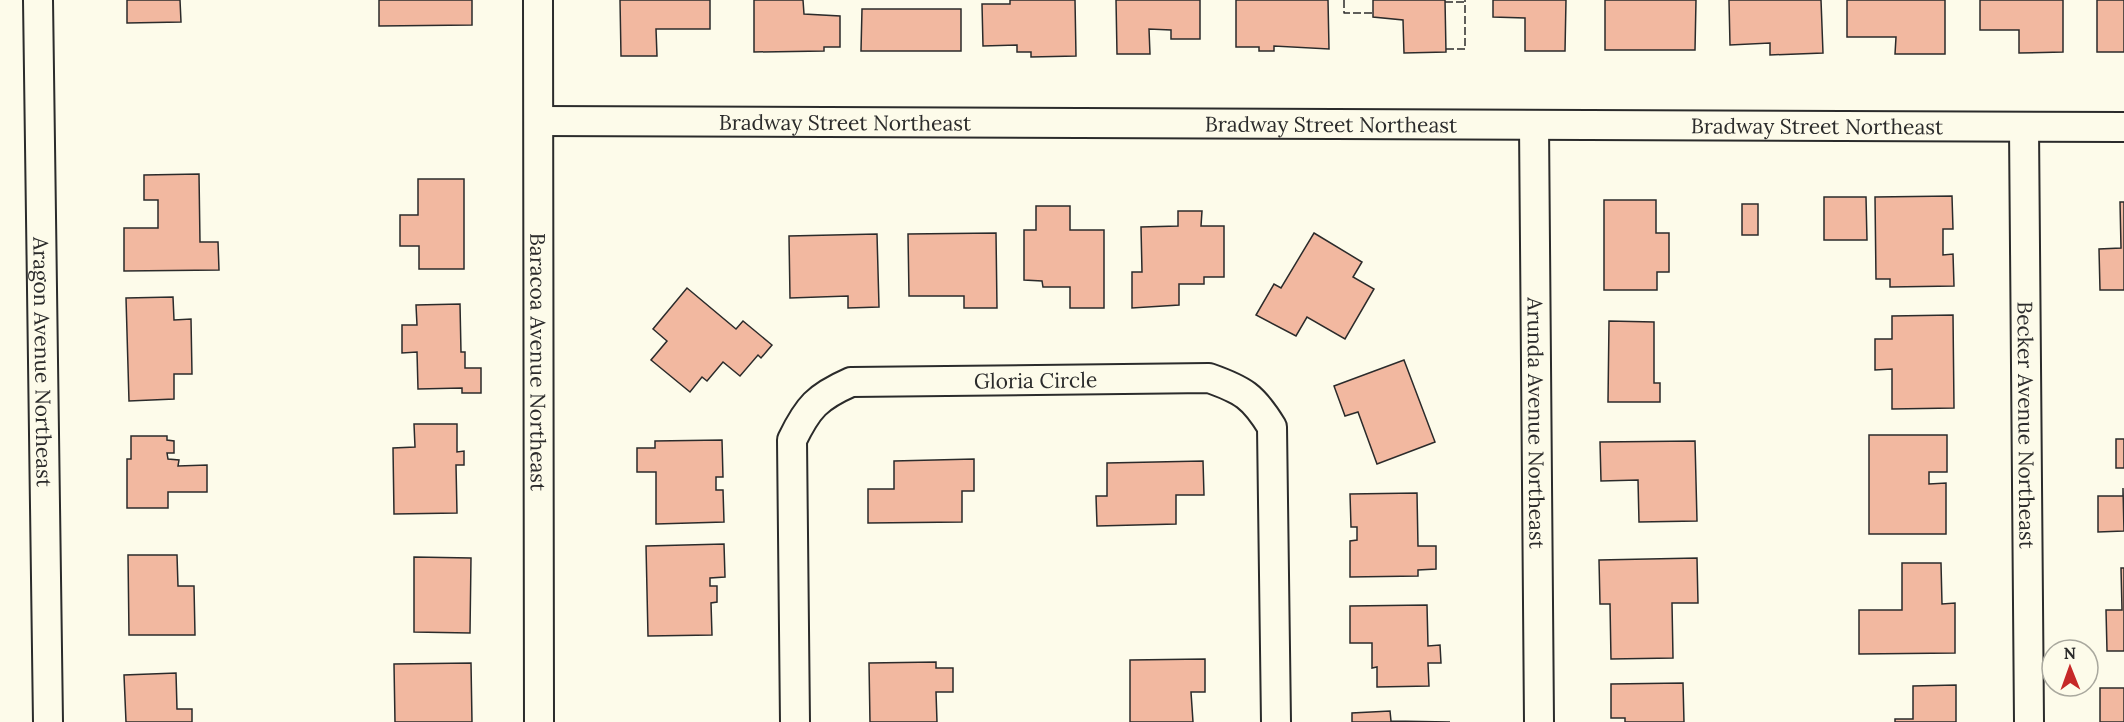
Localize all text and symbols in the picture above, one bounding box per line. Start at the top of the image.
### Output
street label: Bradway Street Northeast [719,108,972,136]
street label: Bradway Street Northeast [1205,110,1458,138]
street label: Bradway Street Northeast [1691,112,1944,140]
street label: Baracoa Avenue Northeast [525,233,552,492]
street label: Aragon Avenue Northeast [28,236,58,488]
street label: Arunda Avenue Northeast [1522,296,1551,550]
street label: Becker Avenue Northeast [2012,301,2041,550]
street label: Gloria Circle [974,366,1097,394]
north arrow [2040,638,2100,698]
text: N [2063,643,2076,663]

